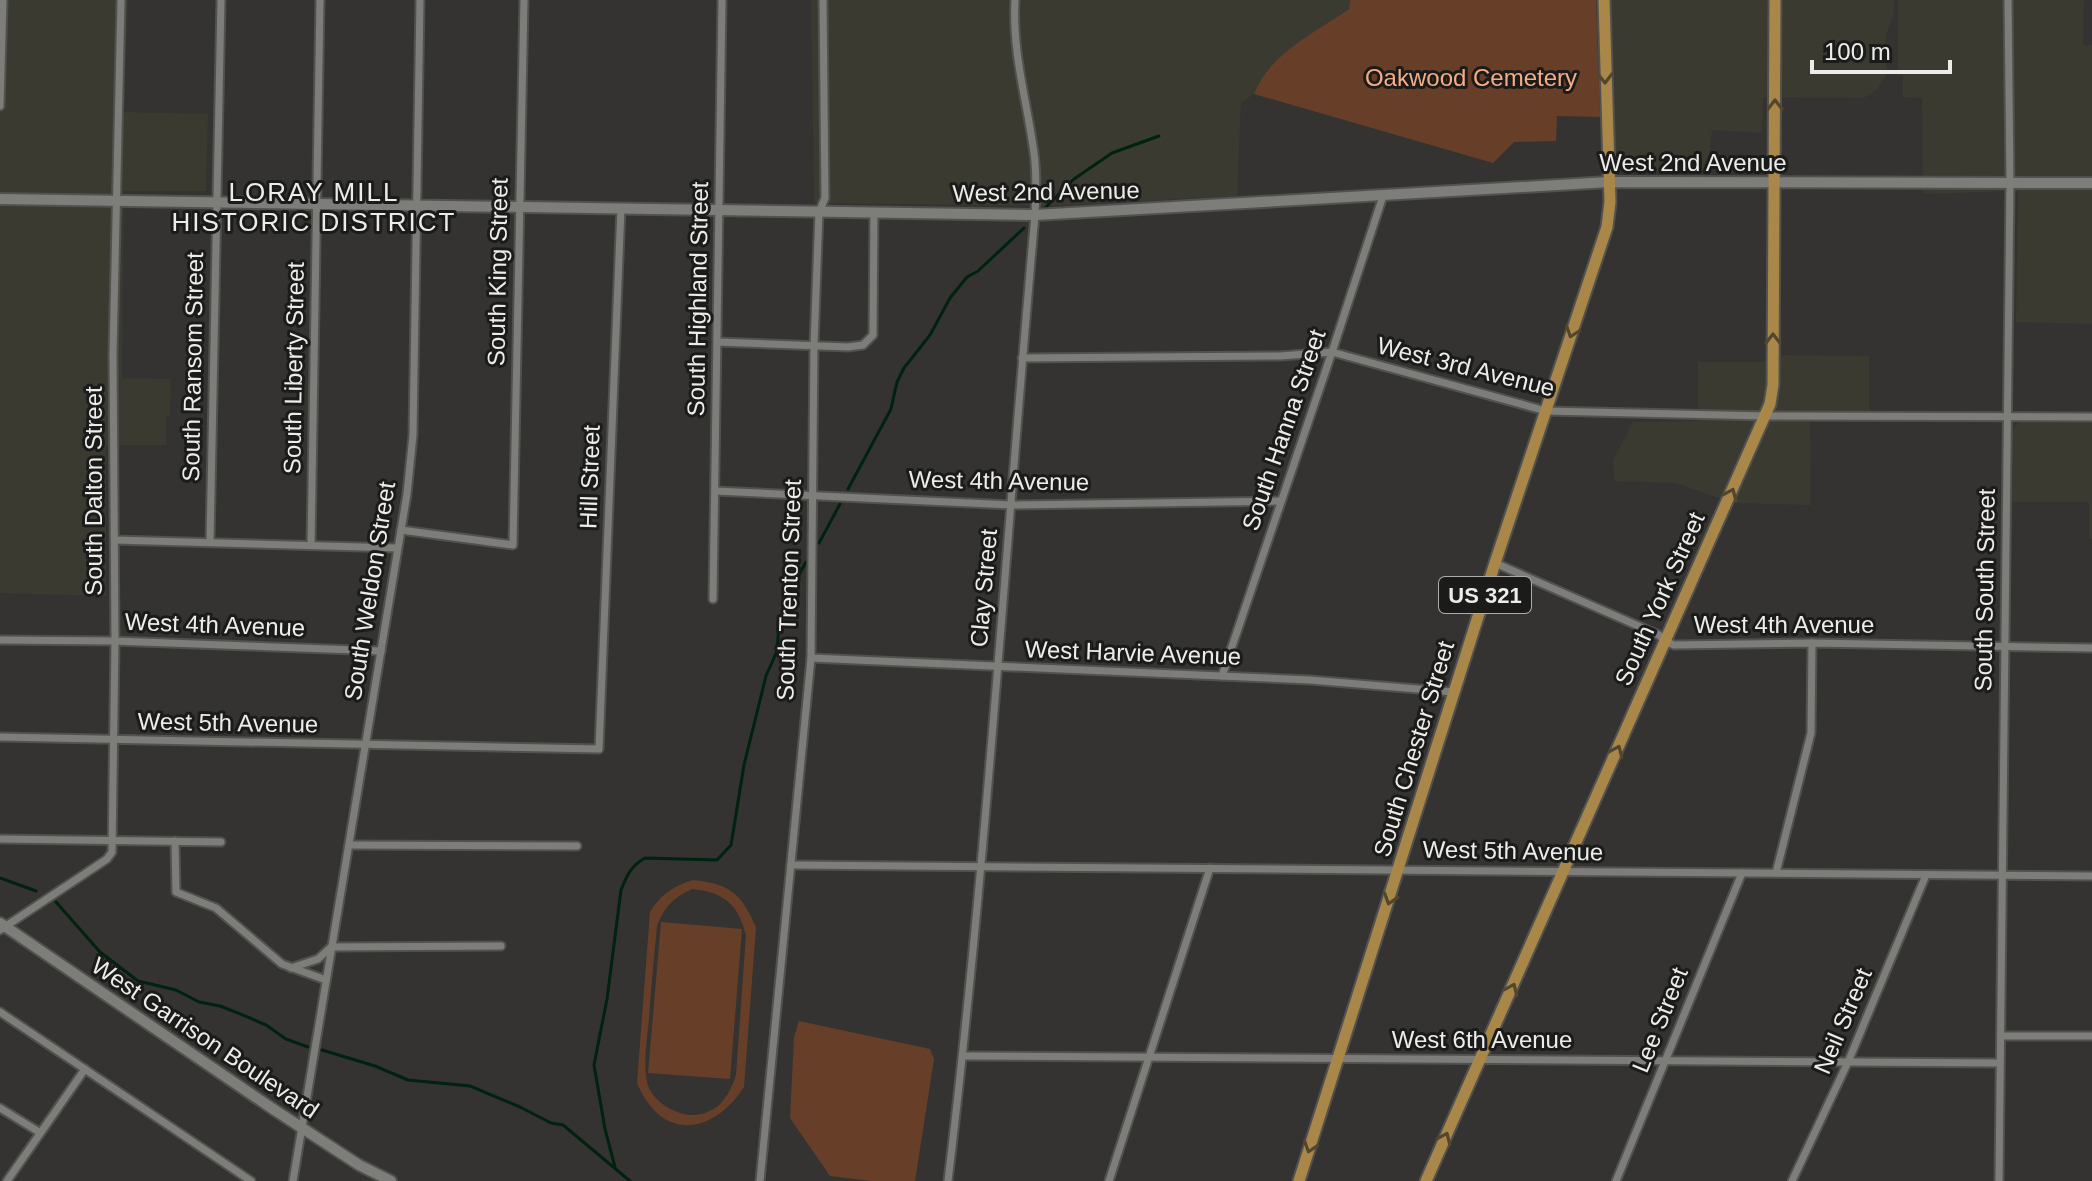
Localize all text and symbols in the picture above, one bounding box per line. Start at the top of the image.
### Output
scale bar [1812,24,1950,74]
text: 100 m [1824,38,1891,65]
park label: Oakwood Cemetery [1365,64,1577,91]
one-way arrow [1597,72,1614,85]
one-way arrow [1766,98,1784,111]
street label: West 2nd Avenue [1599,149,1787,176]
street label: West 2nd Avenue [952,176,1140,207]
district label: LORAY MILL HISTORIC DISTRICT [172,177,456,237]
street label: South King Street [482,177,513,366]
street label: South Highland Street [682,181,713,417]
street label: South Ransom Street [177,252,208,482]
street label: South Liberty Street [278,261,309,474]
one-way arrow [1566,324,1582,338]
street label: South Hanna Street [1236,325,1331,534]
street label: West 3rd Avenue [1375,331,1558,402]
one-way arrow [1764,332,1782,345]
street label: South Dalton Street [80,386,107,596]
street label: Hill Street [574,424,605,529]
street label: West 4th Avenue [908,465,1090,496]
street label: South Weldon Street [339,479,400,702]
street label: South Trenton Street [771,479,806,701]
one-way arrow [1721,487,1737,502]
street label: South South Street [1969,488,2000,692]
street label: South York Street [1609,508,1710,690]
street label: Clay Street [965,527,1002,648]
road number: US 321 [1439,577,1531,613]
street label: West 4th Avenue [124,608,306,641]
street label: West 4th Avenue [1694,611,1874,638]
street label: West Harvie Avenue [1024,635,1242,670]
street label: South Chester Street [1368,637,1459,860]
street label: West 5th Avenue [137,707,319,738]
one-way arrow [1607,744,1623,759]
street label: West 5th Avenue [1422,835,1604,866]
one-way arrow [1383,892,1399,906]
street label: West Garrison Boulevard [87,952,324,1124]
street label: Lee Street [1626,963,1693,1076]
street label: Neil Street [1808,964,1877,1078]
one-way arrow [1502,982,1518,997]
street label: West 6th Avenue [1392,1026,1572,1053]
one-way arrow [1435,1132,1451,1147]
one-way arrow [1304,1139,1320,1153]

